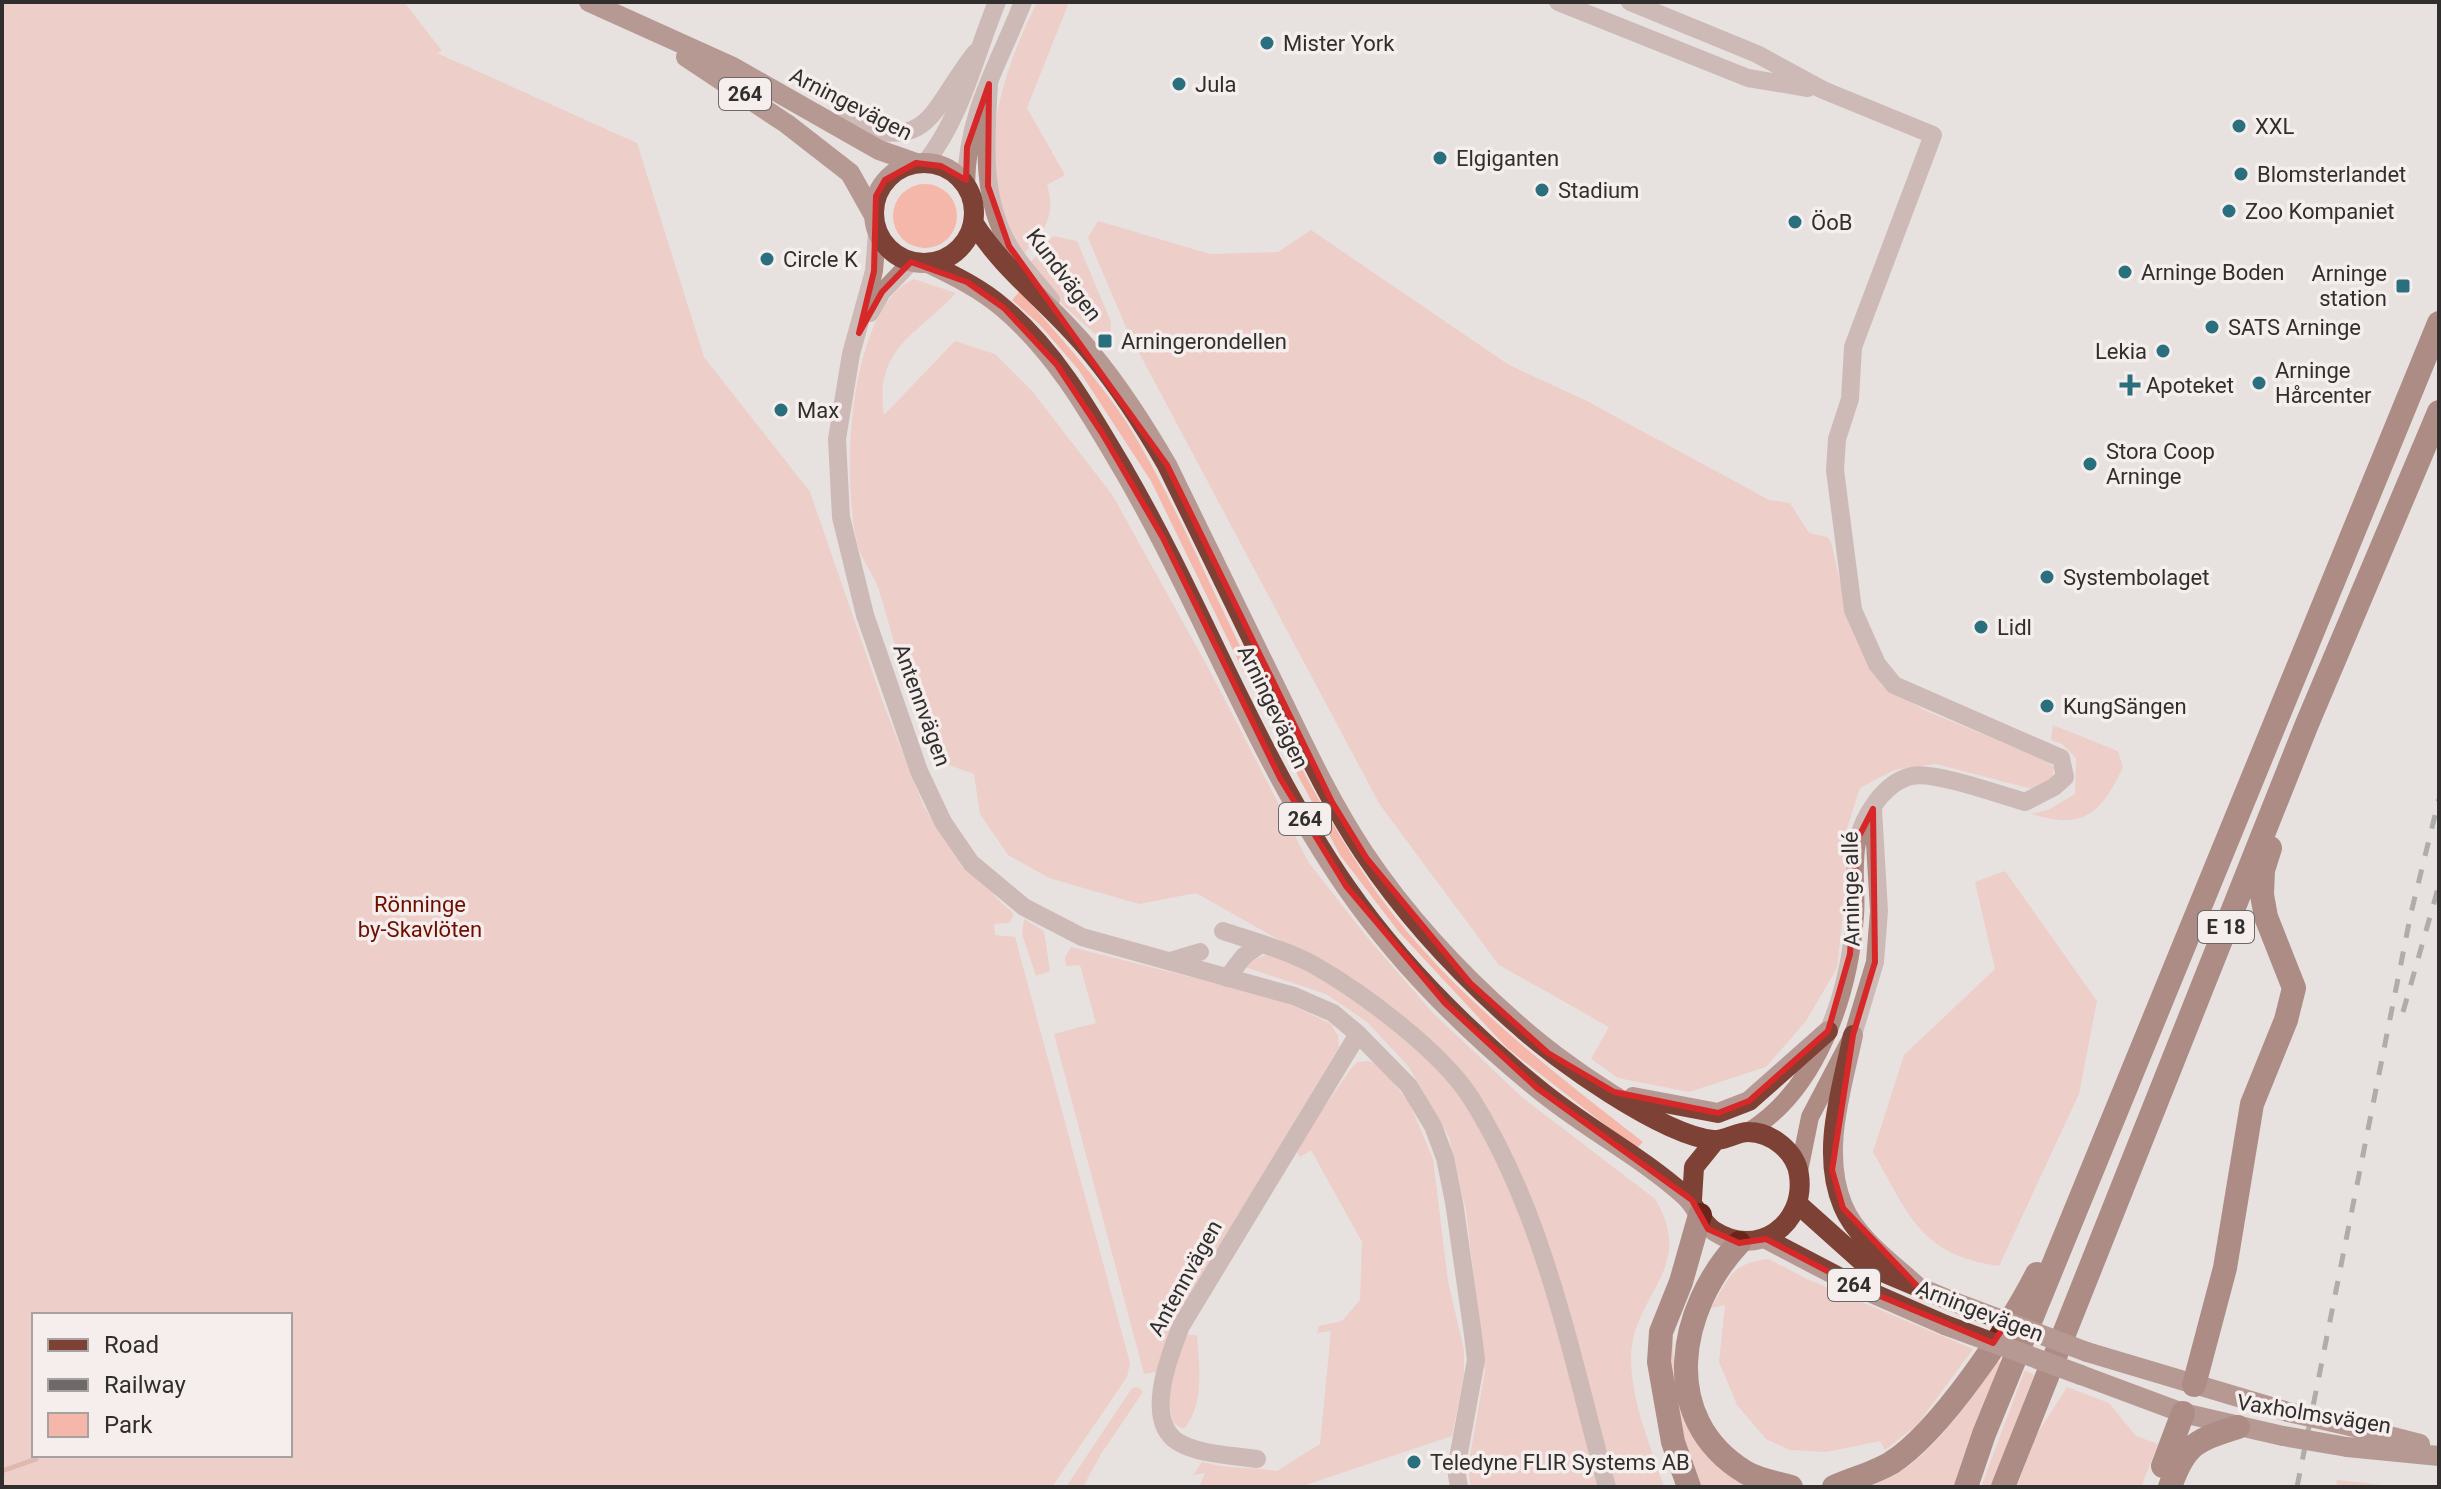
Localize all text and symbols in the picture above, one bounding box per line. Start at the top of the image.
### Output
place label: Mister York [1283,31,1395,56]
marker: Mister York [1258,34,1276,52]
street label: Arningevägen [786,62,916,146]
place label: Jula [1195,72,1237,97]
marker: Jula [1170,75,1188,93]
road number: 264 [719,78,771,110]
place label: XXL [2255,114,2295,139]
marker: XXL [2230,117,2248,135]
place label: Elgiganten [1456,146,1559,171]
marker: Elgiganten [1431,149,1449,167]
place label: Blomsterlandet [2257,162,2406,187]
marker: Blomsterlandet [2232,165,2250,183]
place label: Stadium [1558,178,1639,203]
marker: Stadium [1533,181,1551,199]
place label: Zoo Kompaniet [2245,199,2395,224]
marker: Zoo Kompaniet [2220,202,2238,220]
place label: ÖoB [1811,210,1852,235]
marker: ÖoB [1786,213,1804,231]
street label: Kundvägen [1021,224,1107,326]
place label: Circle K [783,247,858,272]
marker: Circle K [758,250,776,268]
place label: Arninge Boden [2141,260,2284,285]
place label: Arninge station [2312,261,2387,311]
marker: Arninge Boden [2116,263,2134,281]
marker: Arninge station [2394,277,2412,295]
place label: SATS Arninge [2228,315,2361,340]
marker: SATS Arninge [2203,318,2221,336]
place label: Arningerondellen [1121,329,1287,354]
marker: Arningerondellen [1096,332,1114,350]
place label: Lekia [2095,339,2147,364]
marker: Lekia [2154,342,2172,360]
place label: Arninge Hårcenter [2275,358,2372,408]
place label: Apoteket [2146,373,2234,398]
marker: Arninge Hårcenter [2250,374,2268,392]
marker: Apoteket [2121,376,2139,394]
place label: Max [797,398,839,423]
marker: Max [772,401,790,419]
place label: Stora Coop Arninge [2106,439,2215,489]
marker: Stora Coop Arninge [2081,455,2099,473]
place label: Systembolaget [2063,565,2209,590]
marker: Systembolaget [2038,568,2056,586]
place label: Lidl [1997,615,2032,640]
marker: Lidl [1972,618,1990,636]
street label: Antennvägen [888,640,956,770]
street label: Arningevägen [1232,641,1314,773]
place label: KungSängen [2063,694,2187,719]
marker: KungSängen [2038,697,2056,715]
road number: 264 [1279,803,1331,835]
street label: Arninge allé [1837,831,1865,947]
park label: Rönninge by-Skavlöten [358,892,482,942]
road number: E 18 [2198,911,2254,943]
street label: Antennvägen [1143,1216,1227,1340]
road number: 264 [1828,1269,1880,1301]
street label: Arningevägen [1913,1275,2047,1347]
legend [32,1313,292,1457]
text: Road [104,1331,159,1359]
text: Railway [104,1371,186,1399]
street label: Vaxholmsvägen [2235,1389,2393,1439]
text: Park [104,1411,153,1439]
place label: Teledyne FLIR Systems AB [1430,1450,1690,1475]
marker: Teledyne FLIR Systems AB [1405,1453,1423,1471]

